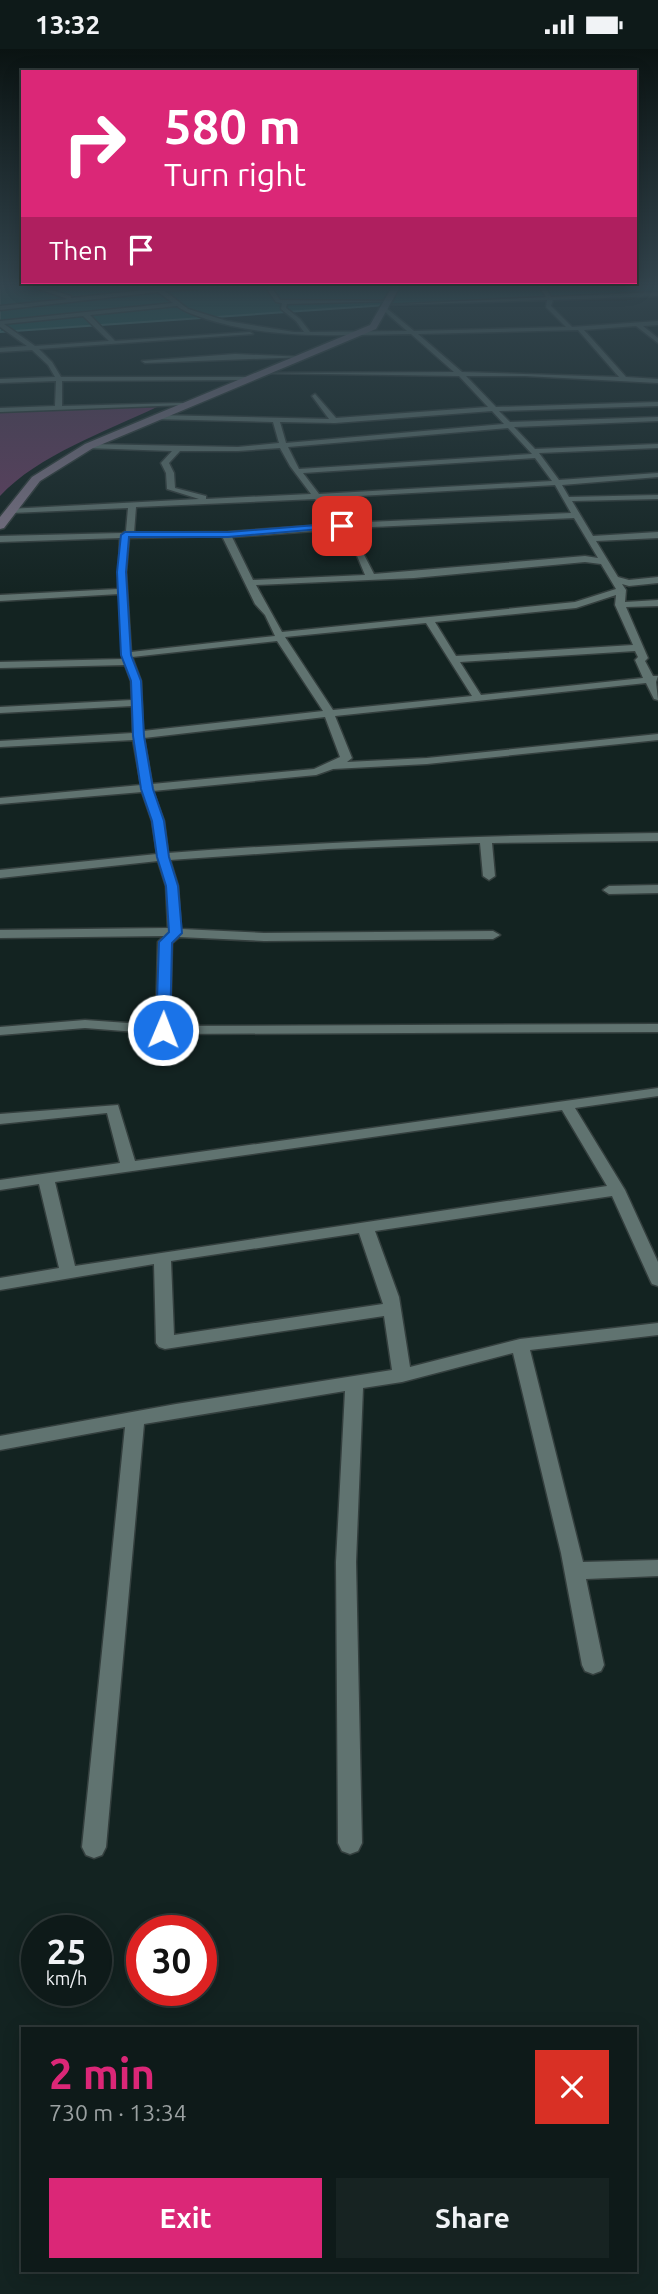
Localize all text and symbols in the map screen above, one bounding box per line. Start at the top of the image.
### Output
text: 13:32 [35,10,100,39]
icon: right [49,98,140,189]
text: 580 m [164,98,301,153]
text: Turn right [164,156,306,192]
icon: arrive [122,231,160,269]
text: Then [49,236,108,265]
pin [312,496,372,556]
icon: arrive [323,507,361,545]
position arrow [126,993,200,1067]
speed limit sign: 30 [126,1915,217,2006]
text: 25 [47,1931,86,1971]
text: km/h [46,1968,87,1988]
text: 2 min [49,2050,155,2097]
button: close [535,2050,609,2124]
text: 730 m · 13:34 [49,2100,187,2125]
button: Exit [49,2178,322,2258]
button: Share [336,2178,609,2258]

